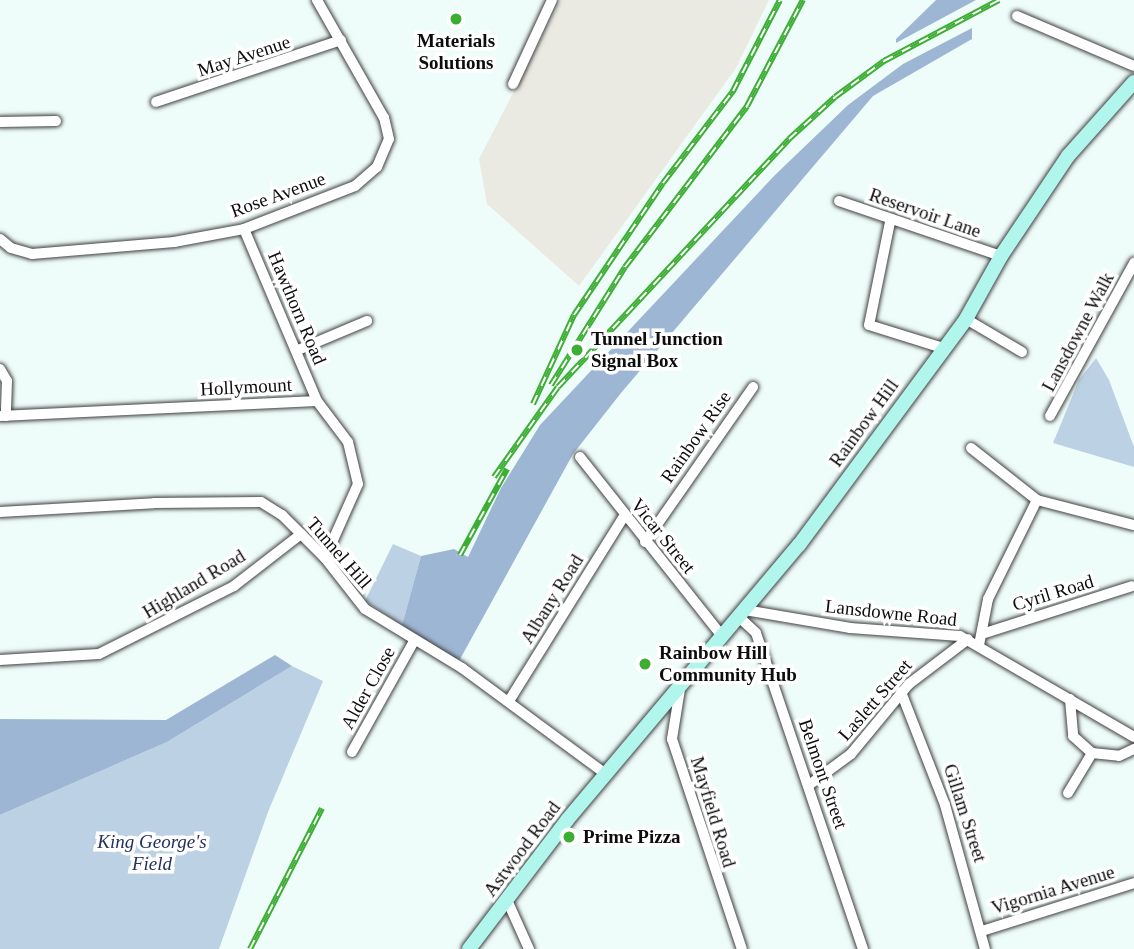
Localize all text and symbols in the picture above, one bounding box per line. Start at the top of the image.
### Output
marker: Materials Solutions [448,11,464,27]
street label: May Avenue [194,30,294,82]
place label: Materials Solutions [417,30,495,74]
street label: Rose Avenue [227,167,329,223]
street label: Reservoir Lane [866,183,984,243]
street label: Hawthorn Road [263,248,331,368]
street label: Lansdowne Walk [1037,268,1119,396]
place label: Tunnel Junction Signal Box [591,328,723,372]
marker: Tunnel Junction Signal Box [569,342,585,358]
street label: Hollymount [200,373,292,401]
street label: Rainbow Hill [825,375,903,471]
street label: Rainbow Rise [656,387,736,487]
street label: Vicar Street [626,494,700,578]
street label: Tunnel Hill [302,513,376,593]
street label: Highland Road [139,544,249,624]
street label: Albany Road [516,550,588,648]
street label: Cyril Road [1010,570,1096,616]
street label: Lansdowne Road [824,595,958,631]
place label: Rainbow Hill Community Hub [659,642,797,686]
street label: Alder Close [336,643,400,733]
street label: Laslett Street [833,654,917,746]
marker: Rainbow Hill Community Hub [637,656,653,672]
street label: Belmont Street [794,716,852,832]
street label: Mayfield Road [685,754,741,870]
street label: Gillam Street [938,761,992,865]
street label: Astwood Road [479,797,565,901]
place label: Prime Pizza [583,826,681,848]
marker: Prime Pizza [561,829,577,845]
park label: King George's Field [97,831,207,875]
street label: Vigornia Avenue [988,860,1118,920]

